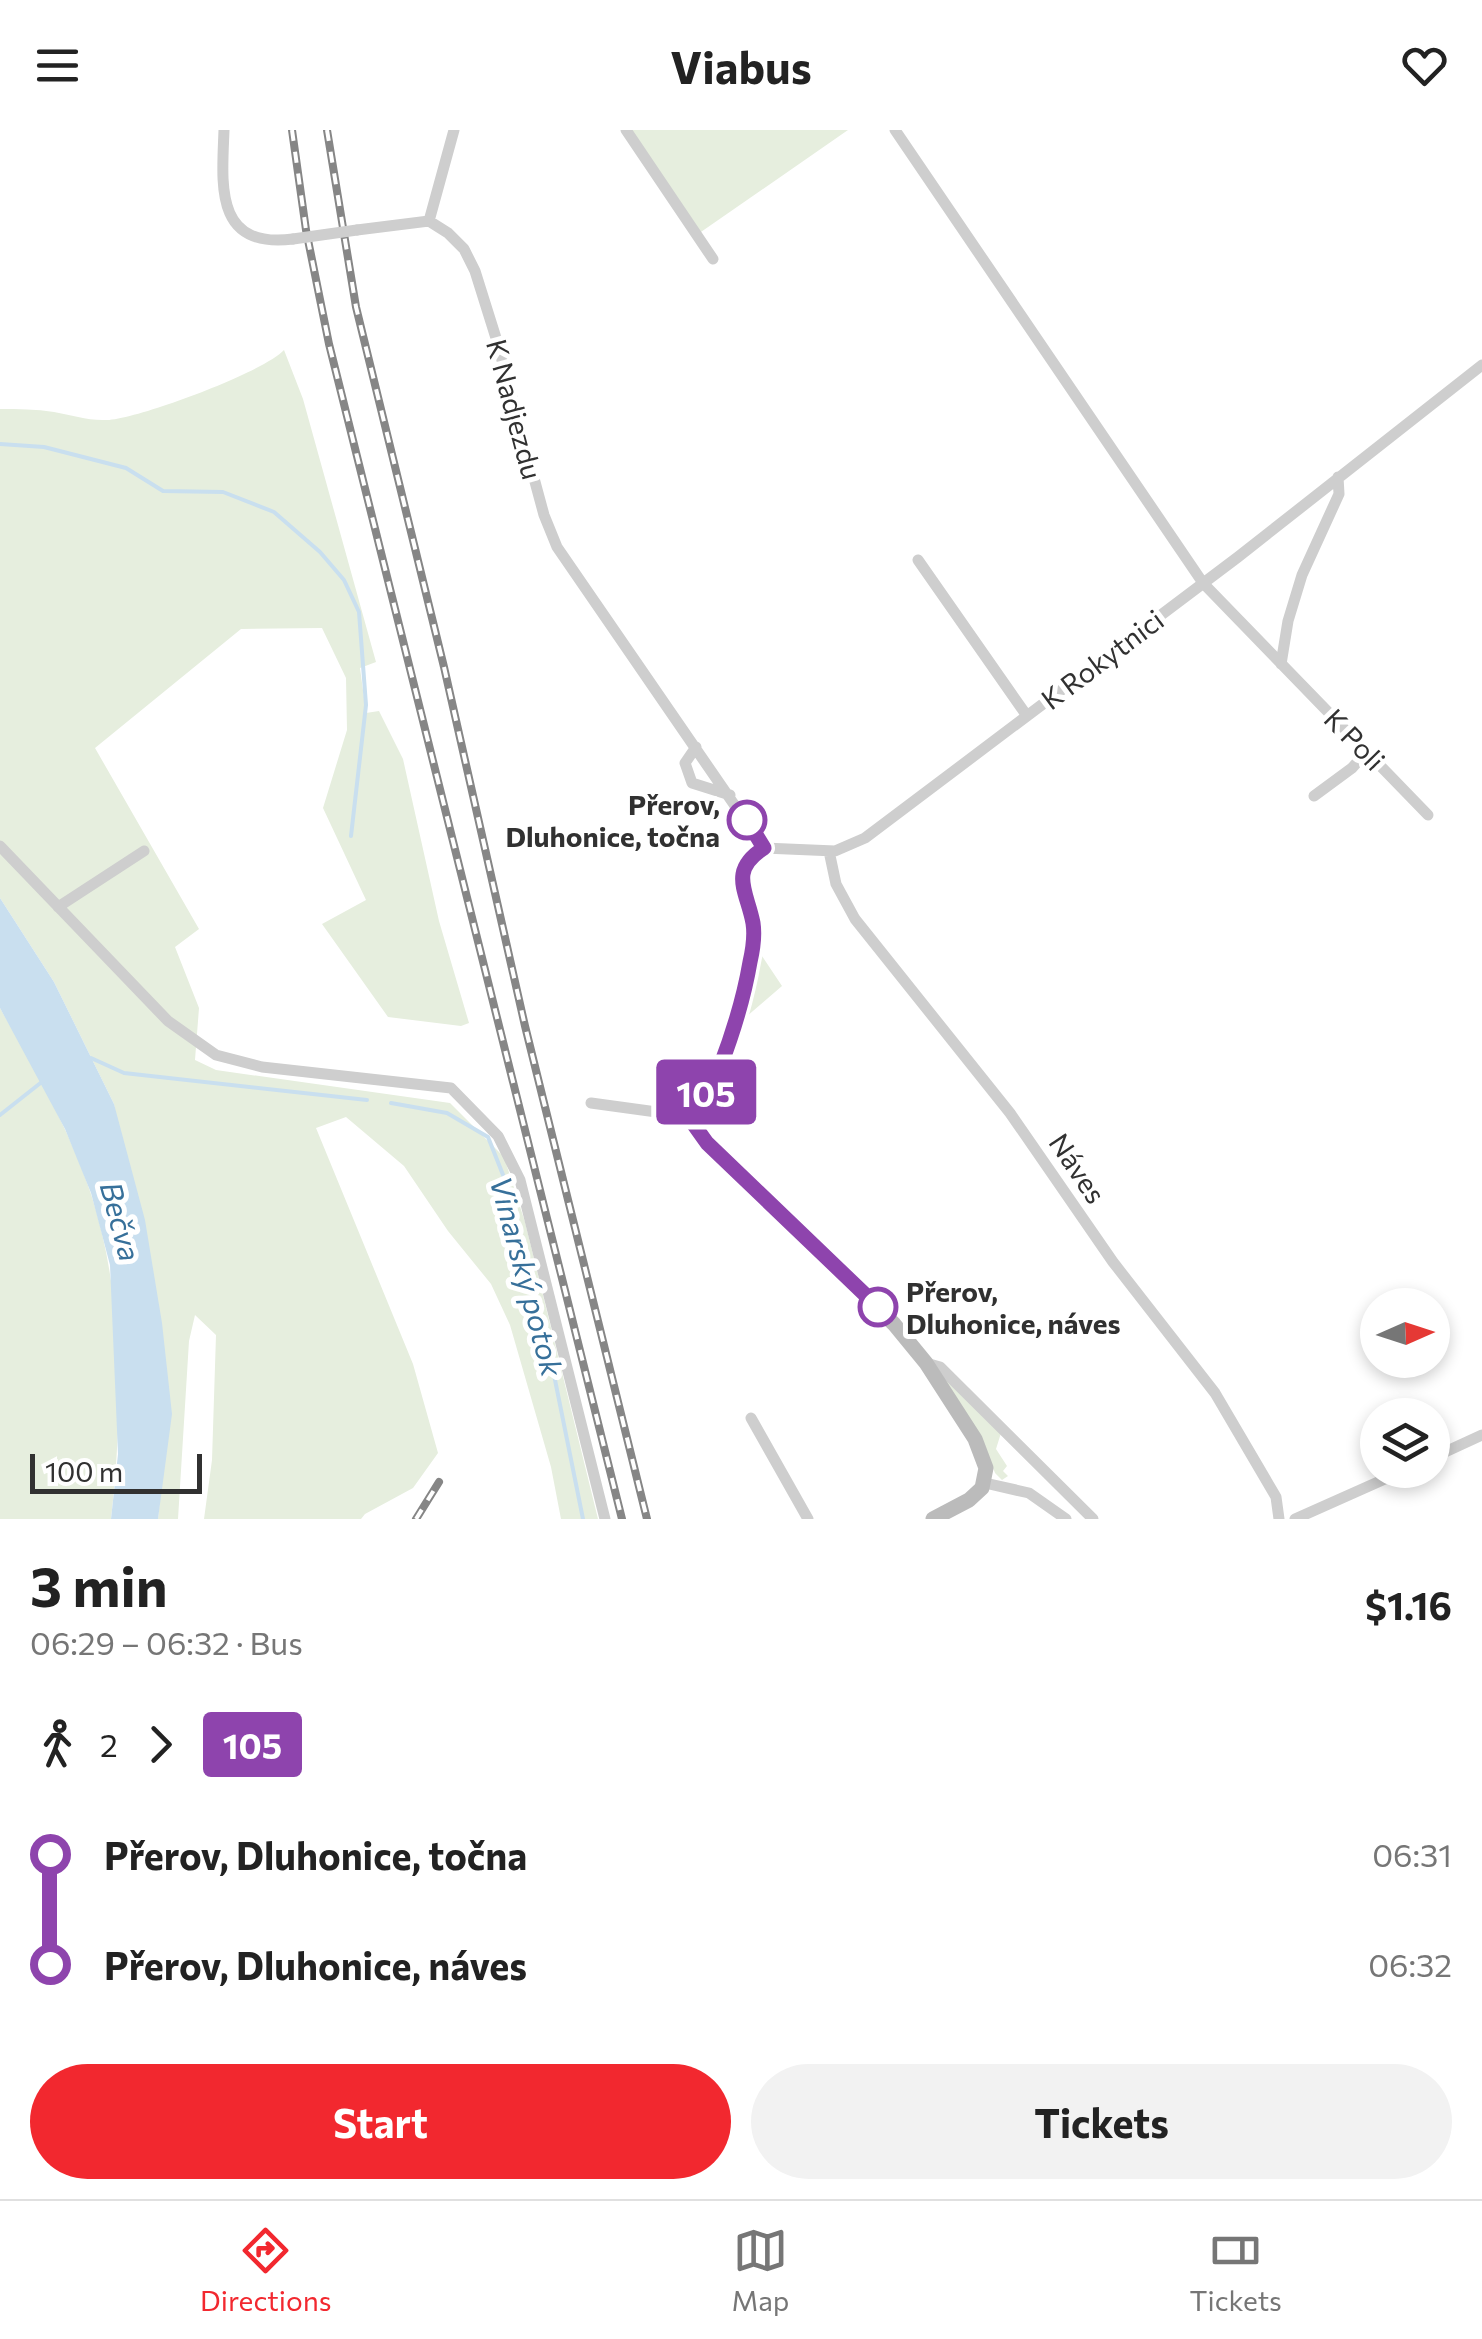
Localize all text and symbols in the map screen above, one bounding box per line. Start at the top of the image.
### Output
icon: menu [30,38,85,93]
text: Viabus [670,38,812,93]
icon: heart [1397,38,1452,93]
street label: K Nadjezdu [480,335,550,483]
street label: K Rokytnici [1034,602,1170,716]
street label: K Poli [1318,701,1392,777]
place label: Přerov, Dluhonice, točna [505,787,720,853]
marker: Přerov, Dluhonice, točna [728,801,766,839]
line badge: 105 [648,1060,764,1124]
text: 105 [676,1071,736,1114]
street label: Náves [1042,1127,1114,1209]
water label: Vinarský potok [484,1172,573,1381]
water label: Bečva [94,1177,150,1265]
place label: Přerov, Dluhonice, náves [906,1274,1120,1340]
marker: Přerov, Dluhonice, náves [859,1288,897,1326]
north arrow [1360,1288,1450,1378]
map controls [1360,1288,1450,1488]
button: layers [1360,1398,1450,1488]
scale bar [30,1449,202,1494]
text: 100 m [45,1454,123,1488]
text: 3 min [30,1551,168,1618]
text: $1.16 [1365,1581,1452,1628]
text: 06:29 – 06:32 · Bus [30,1622,303,1662]
icon: walk [30,1717,85,1772]
icon: forward [133,1717,188,1772]
text: 105 [223,1723,282,1766]
text: 2 [100,1724,118,1764]
text: Přerov, Dluhonice, točna [104,1831,527,1878]
text: 06:31 [1372,1834,1452,1874]
text: Přerov, Dluhonice, náves [104,1941,527,1988]
text: 06:32 [1368,1944,1452,1984]
button: Start [30,2064,731,2179]
button: Tickets [751,2064,1452,2179]
tab: Directions [200,2223,331,2317]
tab: Map [732,2223,789,2317]
tab: Tickets [1190,2223,1282,2317]

